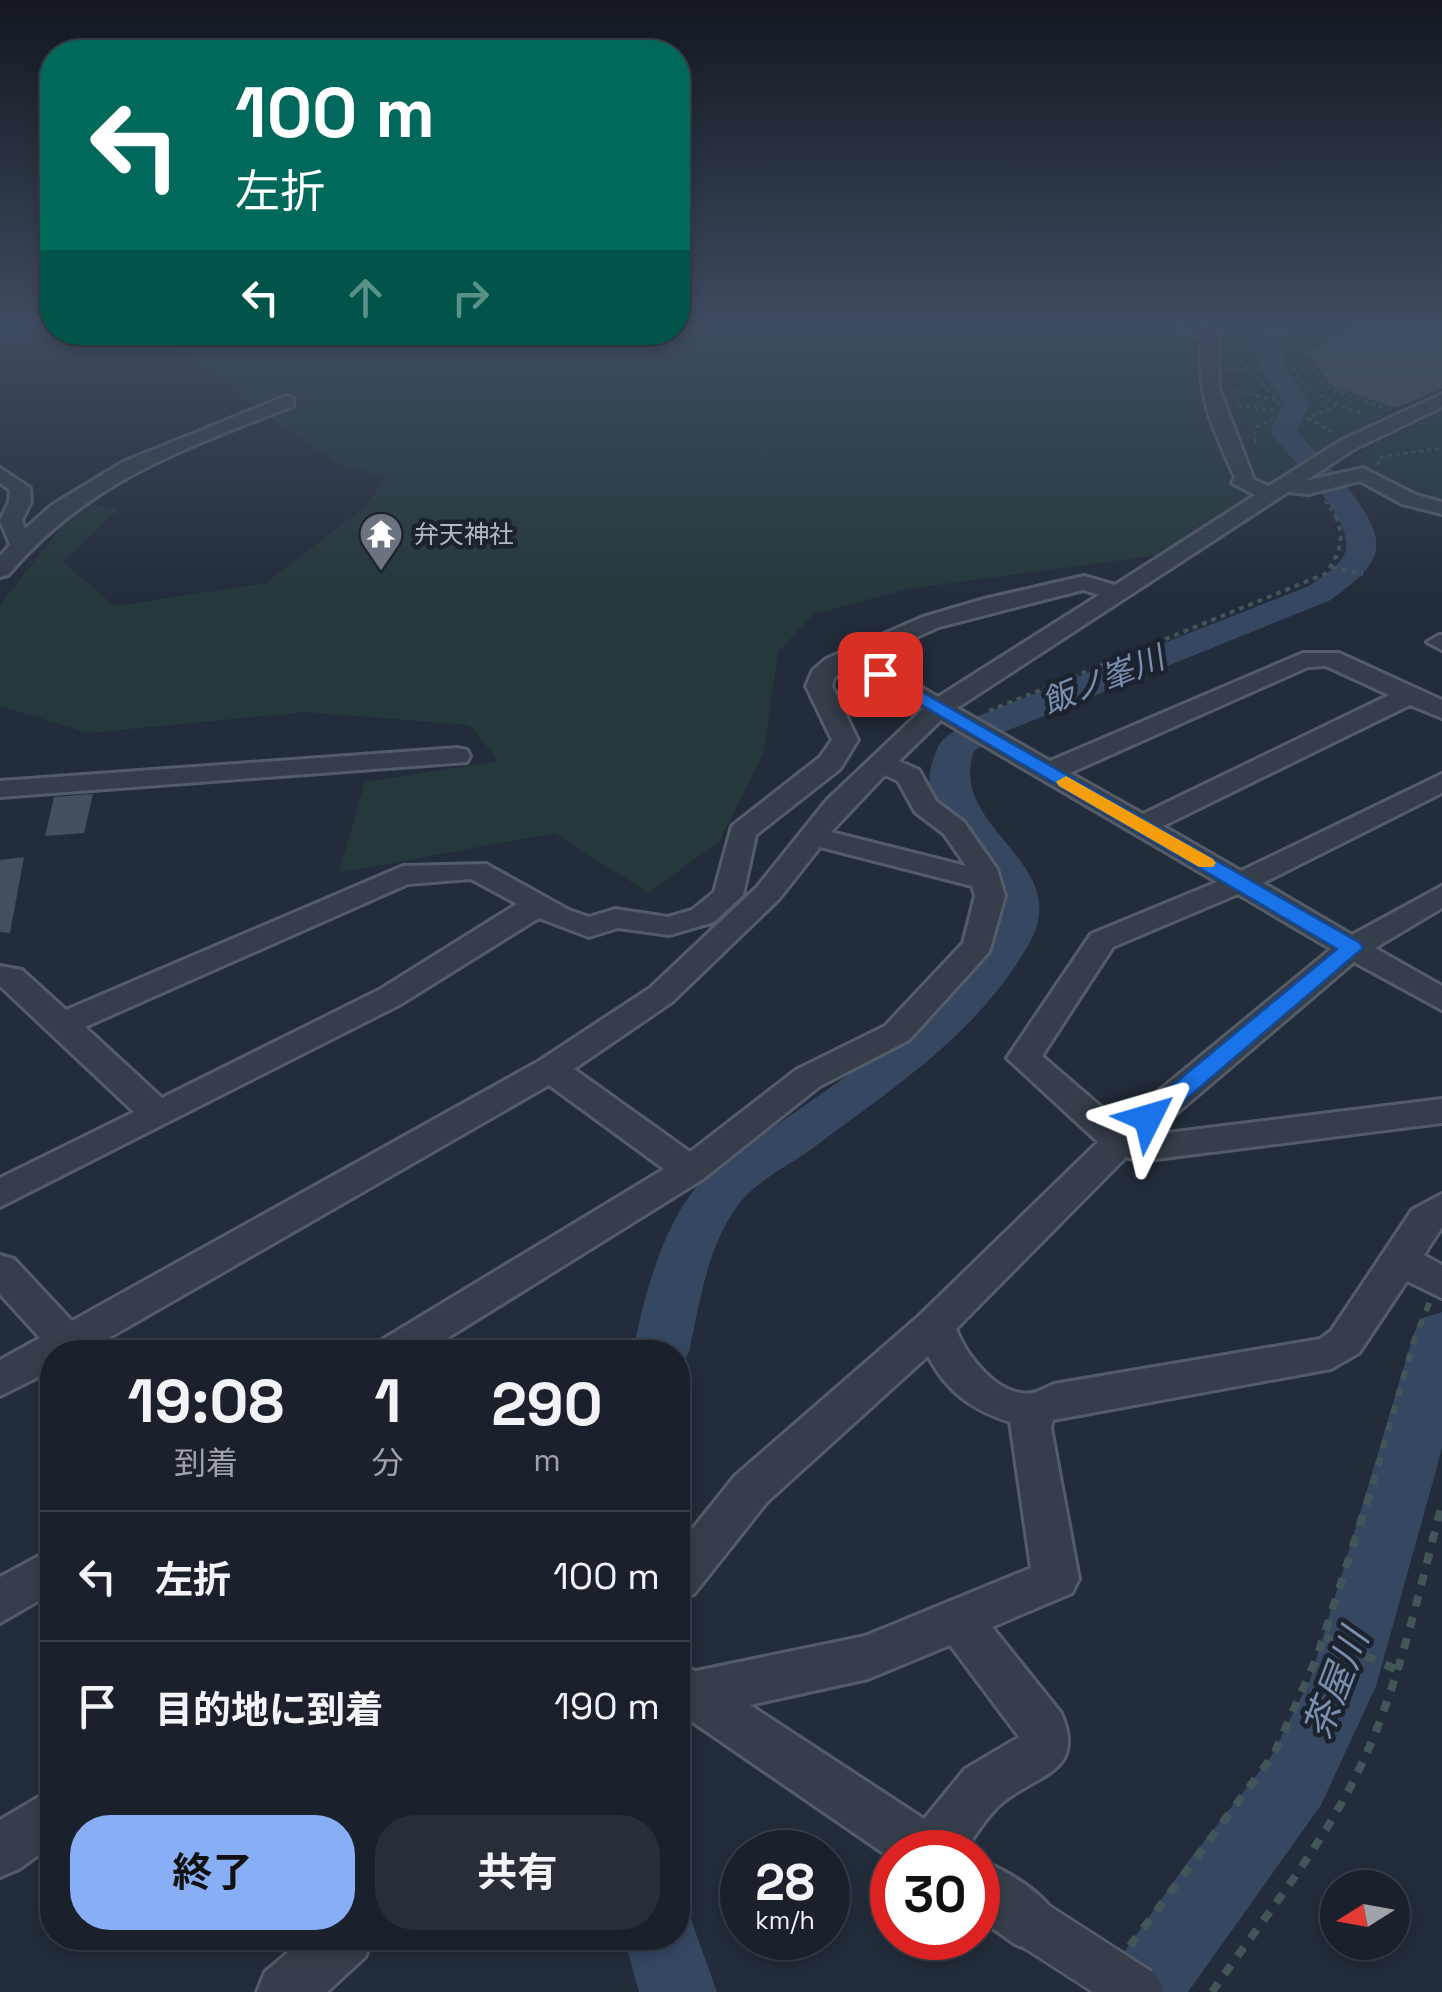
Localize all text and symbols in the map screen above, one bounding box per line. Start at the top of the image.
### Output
text: 100 m [235,68,435,157]
icon: left [70,80,200,210]
text: 左折 [235,163,325,220]
icon: left [233,270,288,325]
icon: ahead [338,270,393,325]
icon: right [443,270,498,325]
temple icon: 弁天神社 [358,511,404,572]
place label: 弁天神社 [414,518,514,550]
pin [838,632,923,717]
water label: 飯ノ峯川 [1036,636,1173,723]
icon: arrive [853,647,908,702]
position arrow [1096,1066,1200,1170]
text: 19:08 [127,1363,284,1440]
text: 1 [374,1363,401,1440]
text: 290 [491,1366,603,1443]
text: m [533,1440,561,1480]
text: 到着 [174,1443,238,1483]
text: 分 [372,1443,404,1483]
icon: left [70,1549,125,1604]
text: 100 m [553,1552,660,1600]
text: 左折 [155,1556,231,1604]
water label: 茶屋川 [1293,1618,1380,1746]
icon: arrive [70,1679,125,1734]
text: 190 m [554,1682,660,1730]
text: 目的地に到着 [155,1686,383,1734]
button: 終了 [70,1815,355,1930]
button: 共有 [375,1815,660,1930]
speed limit sign: 30 [870,1830,1000,1960]
text: 28 [755,1851,815,1915]
north arrow [1320,1870,1410,1960]
map controls [1320,1870,1410,1960]
text: km/h [755,1904,815,1936]

